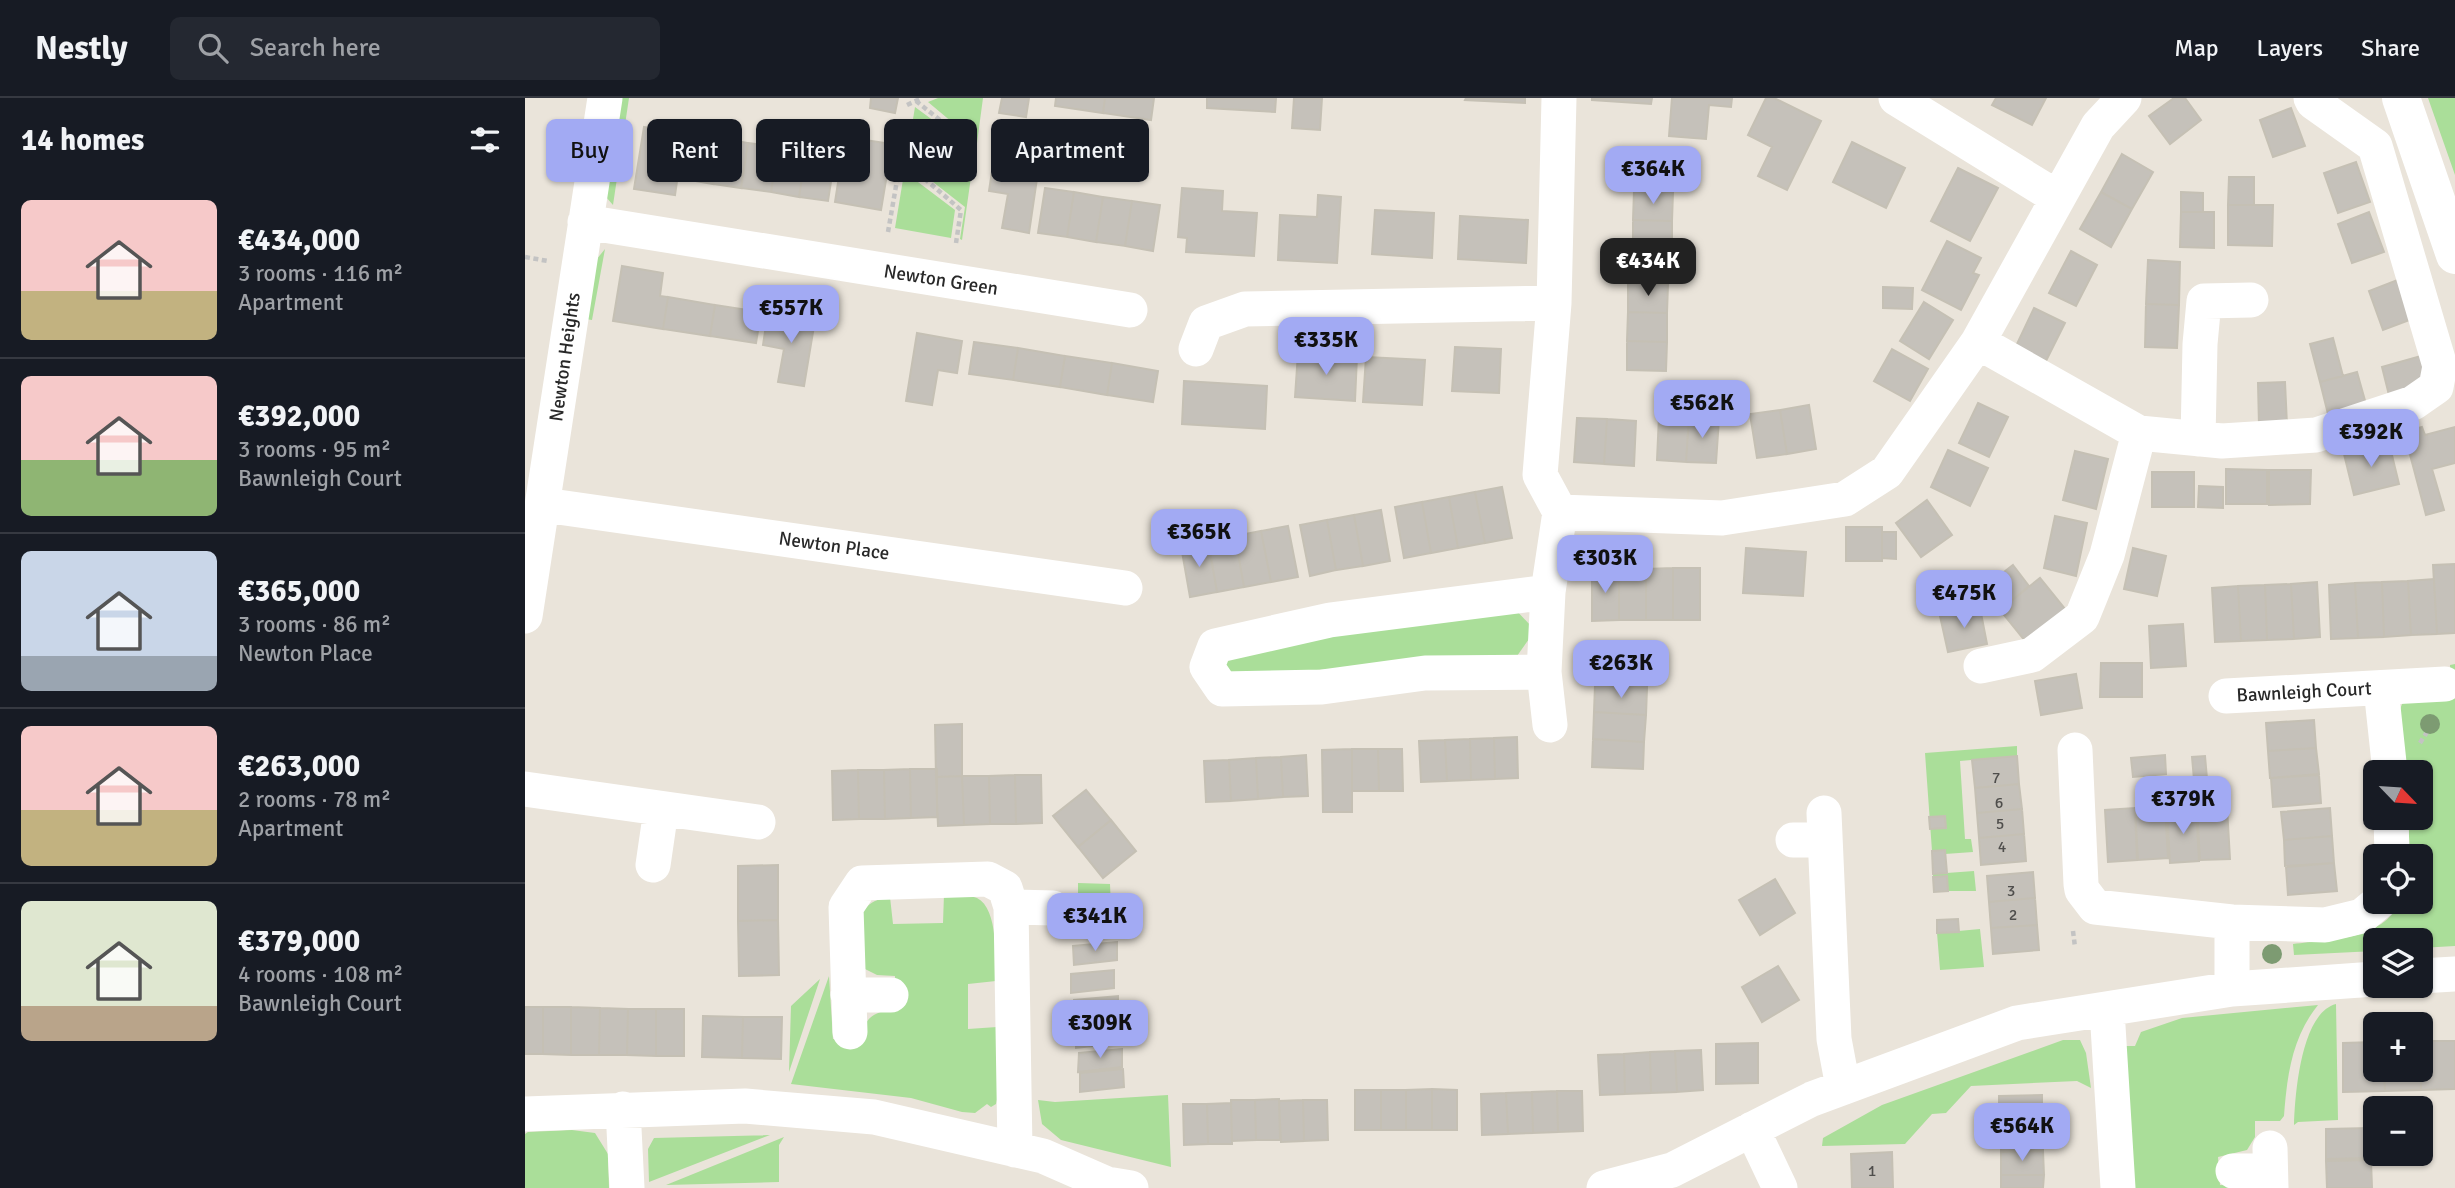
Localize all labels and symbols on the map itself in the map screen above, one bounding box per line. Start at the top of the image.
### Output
pin: €364K [1604,146,1702,206]
pin: €434K [1599,238,1697,298]
street label: Newton Green [882,259,1000,301]
pin: €557K [742,286,840,345]
street label: Newton Heights [544,291,586,423]
pin: €335K [1277,317,1375,377]
pin: €562K [1653,380,1751,440]
pin: €392K [2322,410,2420,469]
pin: €365K [1150,510,1248,569]
street label: Newton Place [777,526,891,566]
pin: €303K [1556,536,1654,595]
pin: €475K [1915,570,2013,630]
pin: €263K [1572,640,1670,700]
street label: Bawnleigh Court [2236,676,2373,708]
north arrow [2363,760,2433,830]
house number: 7 [1992,768,2000,788]
pin: €379K [2134,776,2232,836]
house number: 6 [1995,793,2003,813]
house number: 5 [1996,814,2004,834]
house number: 4 [1998,837,2007,857]
house number: 3 [2007,881,2015,901]
pin: €341K [1046,894,1144,953]
house number: 2 [2009,905,2017,925]
pin: €309K [1051,1000,1149,1060]
pin: €564K [1973,1104,2071,1163]
house number: 1 [1868,1161,1876,1181]

